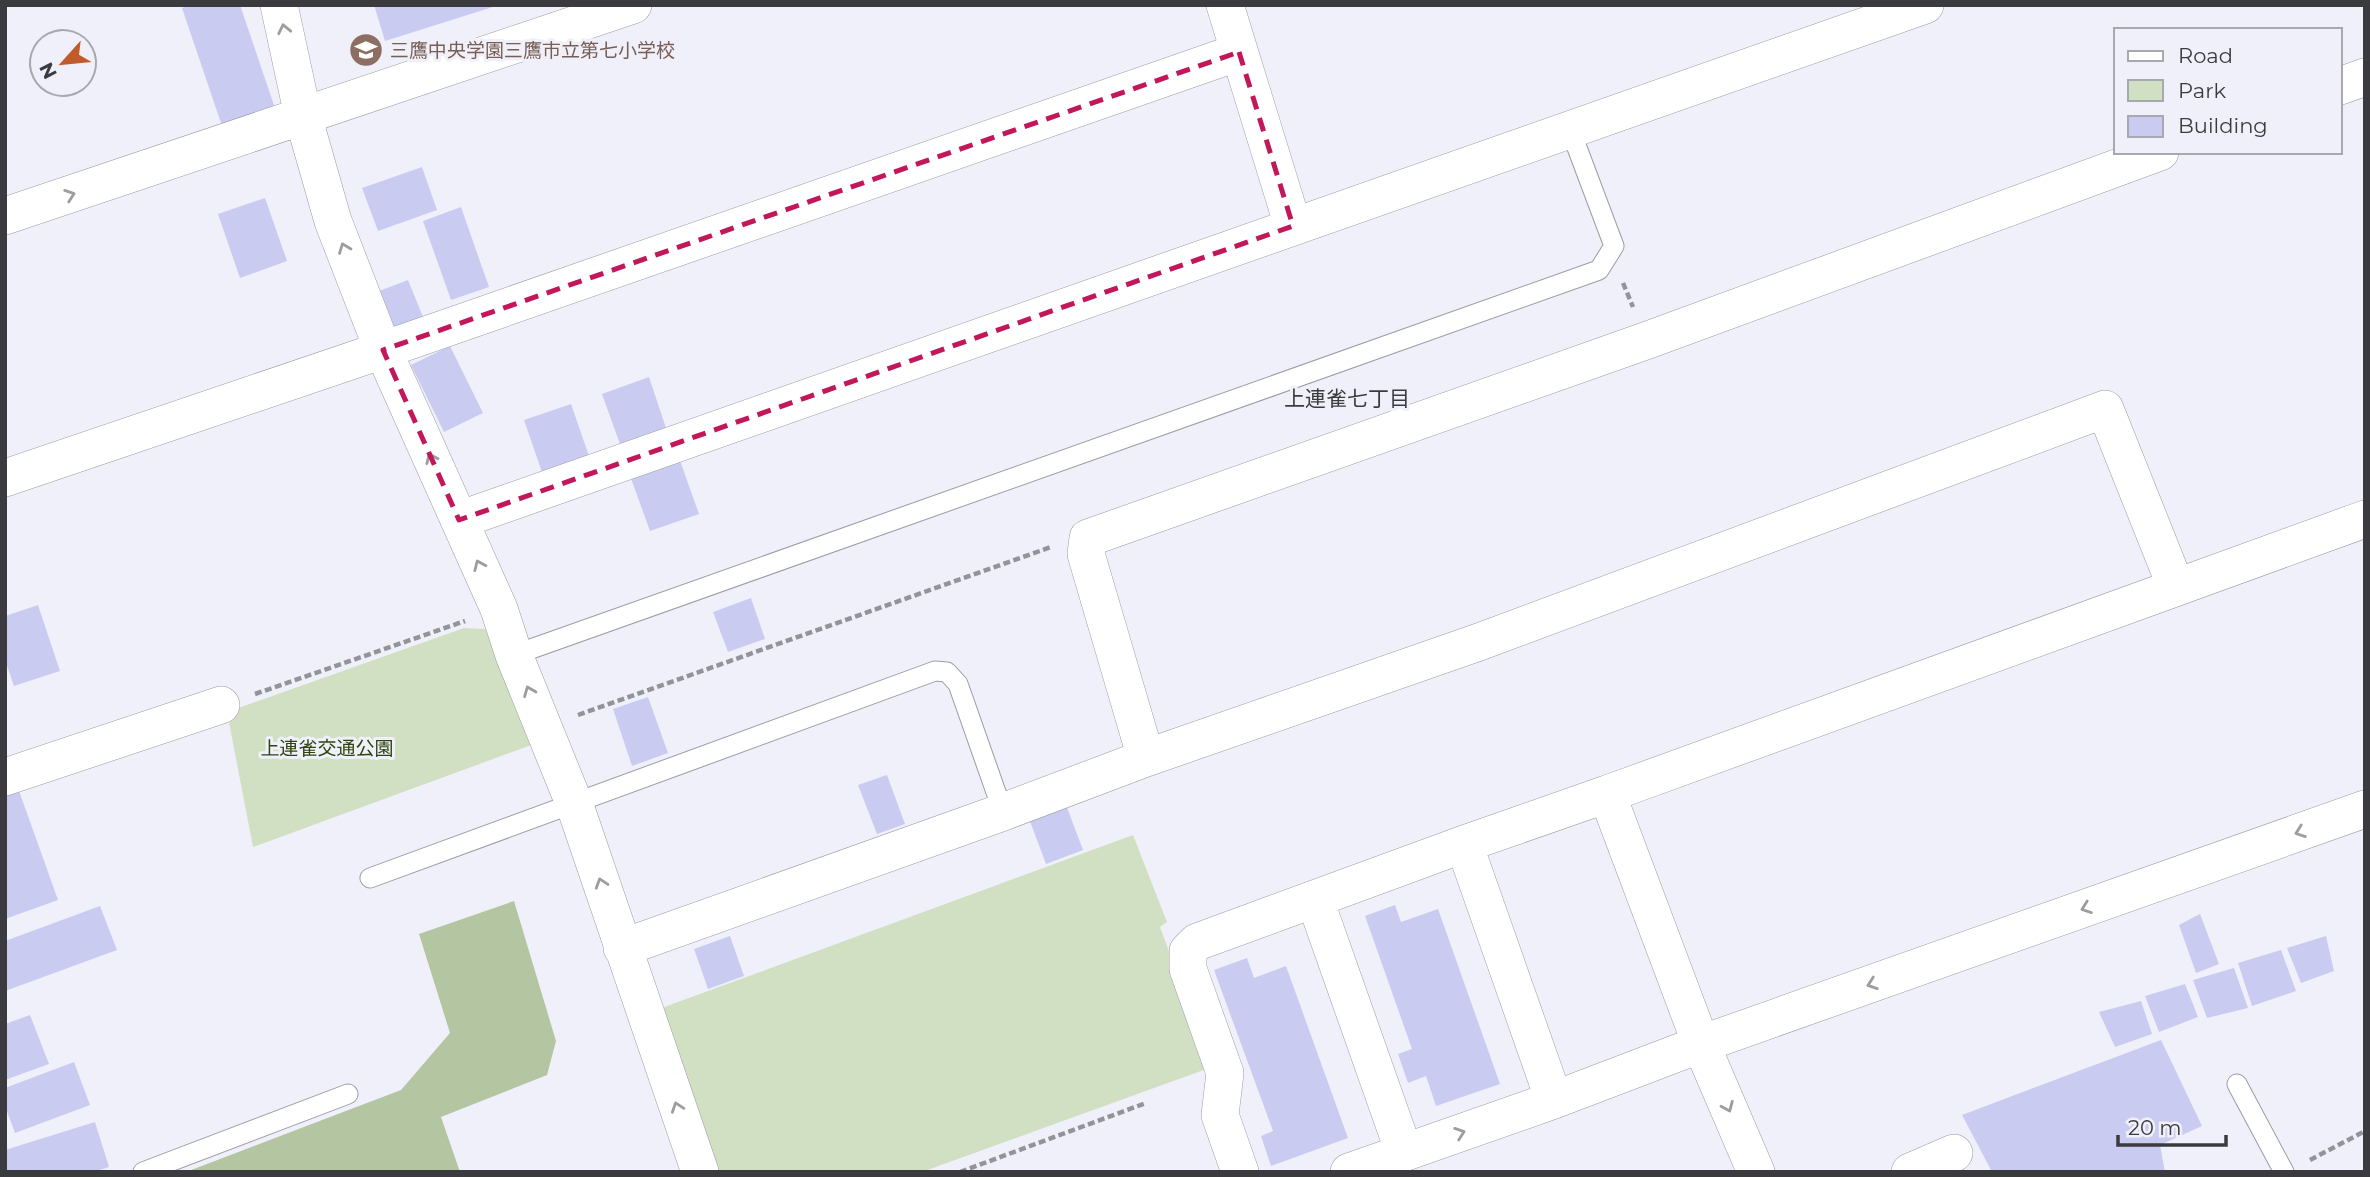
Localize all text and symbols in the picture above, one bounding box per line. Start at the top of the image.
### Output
one-way arrow [278,23,292,35]
north arrow [28,28,98,98]
legend [2114,28,2342,154]
school or university icon: 三鷹中央学園三鷹市立第七小学校 [347,31,385,69]
place label: 三鷹中央学園三鷹市立第七小学校 [390,39,675,62]
text: Road [2178,43,2233,68]
text: N [35,58,62,83]
text: Park [2178,78,2226,103]
text: Building [2178,113,2268,138]
one-way arrow [63,188,75,203]
one-way arrow [338,242,352,254]
district label: 上連雀七丁目 [1284,386,1410,411]
one-way arrow [425,452,439,465]
one-way arrow [473,559,487,572]
one-way arrow [523,686,537,699]
park label: 上連雀交通公園 [260,737,394,760]
one-way arrow [2295,824,2307,838]
one-way arrow [595,877,609,890]
one-way arrow [2081,900,2093,914]
one-way arrow [1866,976,1878,990]
one-way arrow [1720,1099,1734,1112]
one-way arrow [671,1102,685,1114]
scale bar [2118,1104,2226,1148]
text: 20 m [2128,1115,2182,1140]
one-way arrow [1453,1127,1465,1141]

